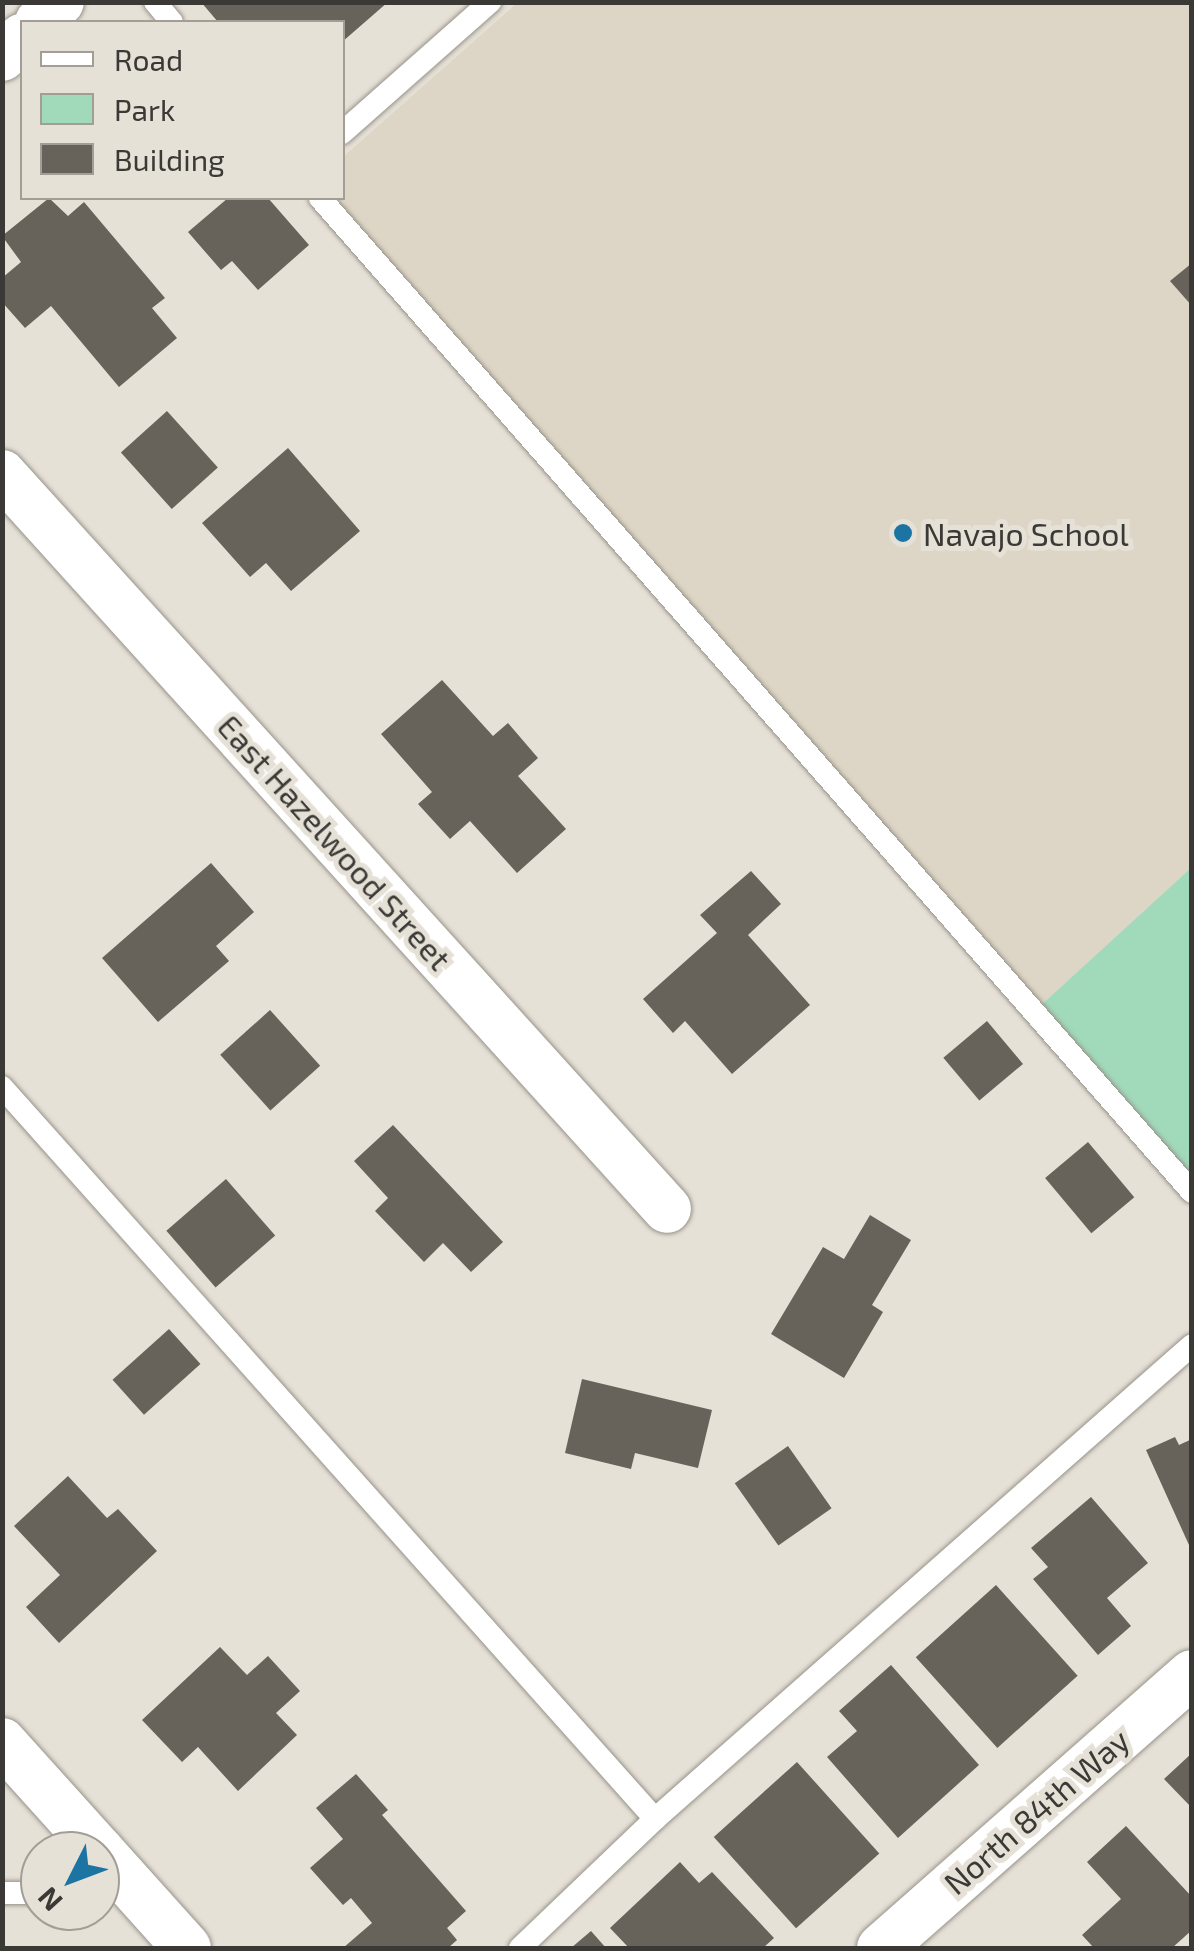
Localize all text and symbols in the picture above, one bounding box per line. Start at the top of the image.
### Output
legend [20,20,345,200]
text: Road [114,41,183,77]
text: Park [114,91,175,127]
text: Building [114,141,225,177]
place label: Navajo School [923,514,1129,552]
marker: Navajo School [892,522,914,544]
street label: East Hazelwood Street [210,707,460,977]
street label: North 84th Way [935,1720,1137,1902]
north arrow [20,1831,120,1931]
text: N [30,1881,69,1919]

